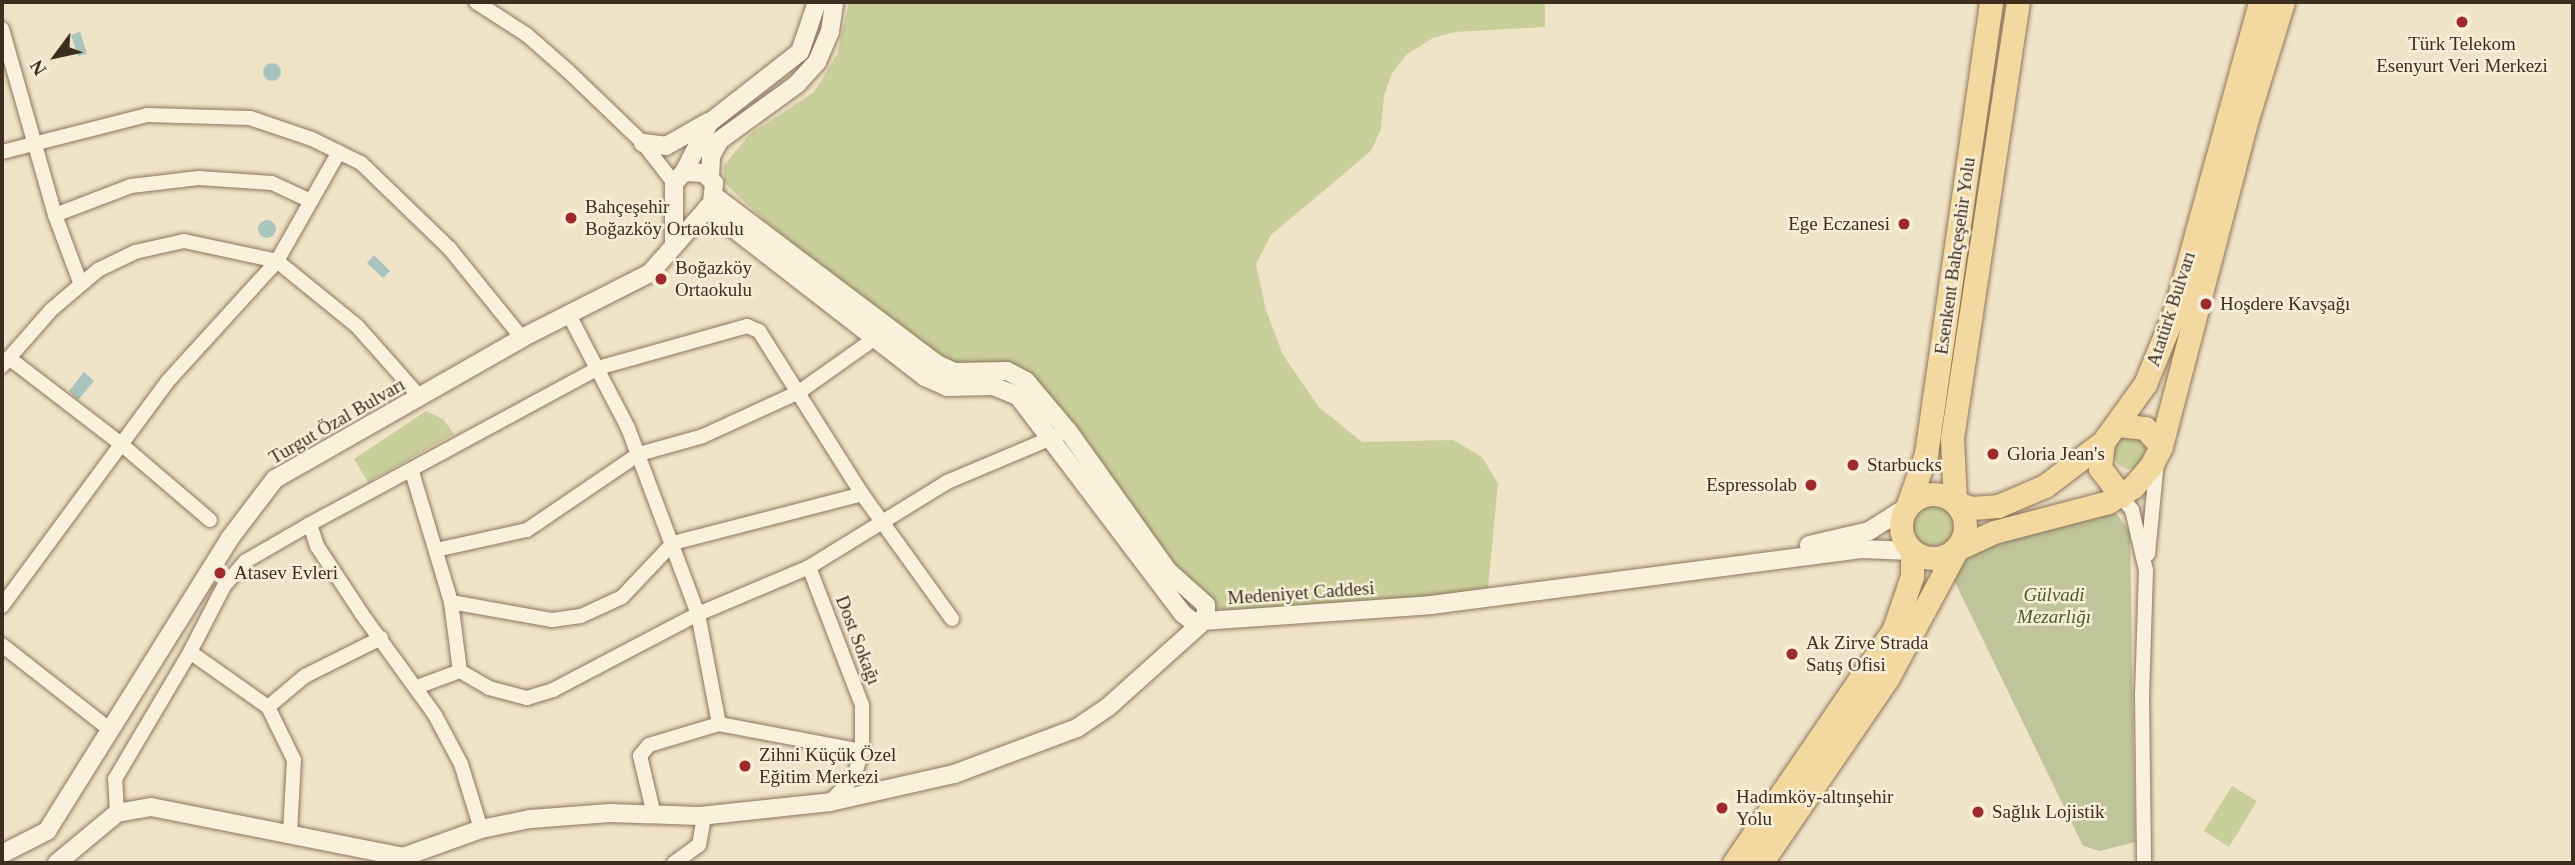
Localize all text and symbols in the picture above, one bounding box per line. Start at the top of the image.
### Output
marker: Türk Telekom Esenyurt Veri Merkezi [2454,14,2470,30]
north arrow [21,21,91,91]
place label: Türk Telekom Esenyurt Veri Merkezi [2376,33,2548,77]
text: N [25,56,51,79]
street label: Esenkent Bahçeşehir Yolu [1930,156,1980,356]
place label: Bahçeşehir Boğazköy Ortaokulu [585,196,744,240]
marker: Bahçeşehir Boğazköy Ortaokulu [563,210,579,226]
place label: Ege Eczanesi [1788,213,1890,235]
marker: Ege Eczanesi [1896,216,1912,232]
street label: Atatürk Bulvarı [2142,249,2200,369]
place label: Boğazköy Ortaokulu [675,257,752,301]
marker: Boğazköy Ortaokulu [653,271,669,287]
place label: Hoşdere Kavşağı [2220,293,2350,315]
marker: Hoşdere Kavşağı [2198,296,2214,312]
street label: Turgut Özal Bulvarı [265,373,409,469]
place label: Gloria Jean's [2007,443,2105,465]
marker: Gloria Jean's [1985,446,2001,462]
place label: Starbucks [1867,454,1942,476]
marker: Starbucks [1845,457,1861,473]
place label: Espressolab [1706,474,1797,496]
marker: Espressolab [1803,477,1819,493]
place label: Atasev Evleri [234,562,338,584]
marker: Atasev Evleri [212,565,228,581]
street label: Medeniyet Caddesi [1227,576,1375,610]
park label: Gülvadi Mezarlığı [2017,584,2091,628]
street label: Dost Sokağı [831,592,885,688]
place label: Ak Zirve Strada Satış Ofisi [1806,632,1928,676]
marker: Ak Zirve Strada Satış Ofisi [1784,646,1800,662]
place label: Zihni Küçük Özel Eğitim Merkezi [759,744,896,788]
marker: Zihni Küçük Özel Eğitim Merkezi [737,758,753,774]
place label: Hadımköy-altınşehir Yolu [1736,786,1893,830]
marker: Hadımköy-altınşehir Yolu [1714,800,1730,816]
place label: Sağlık Lojistik [1992,801,2104,823]
marker: Sağlık Lojistik [1970,804,1986,820]

